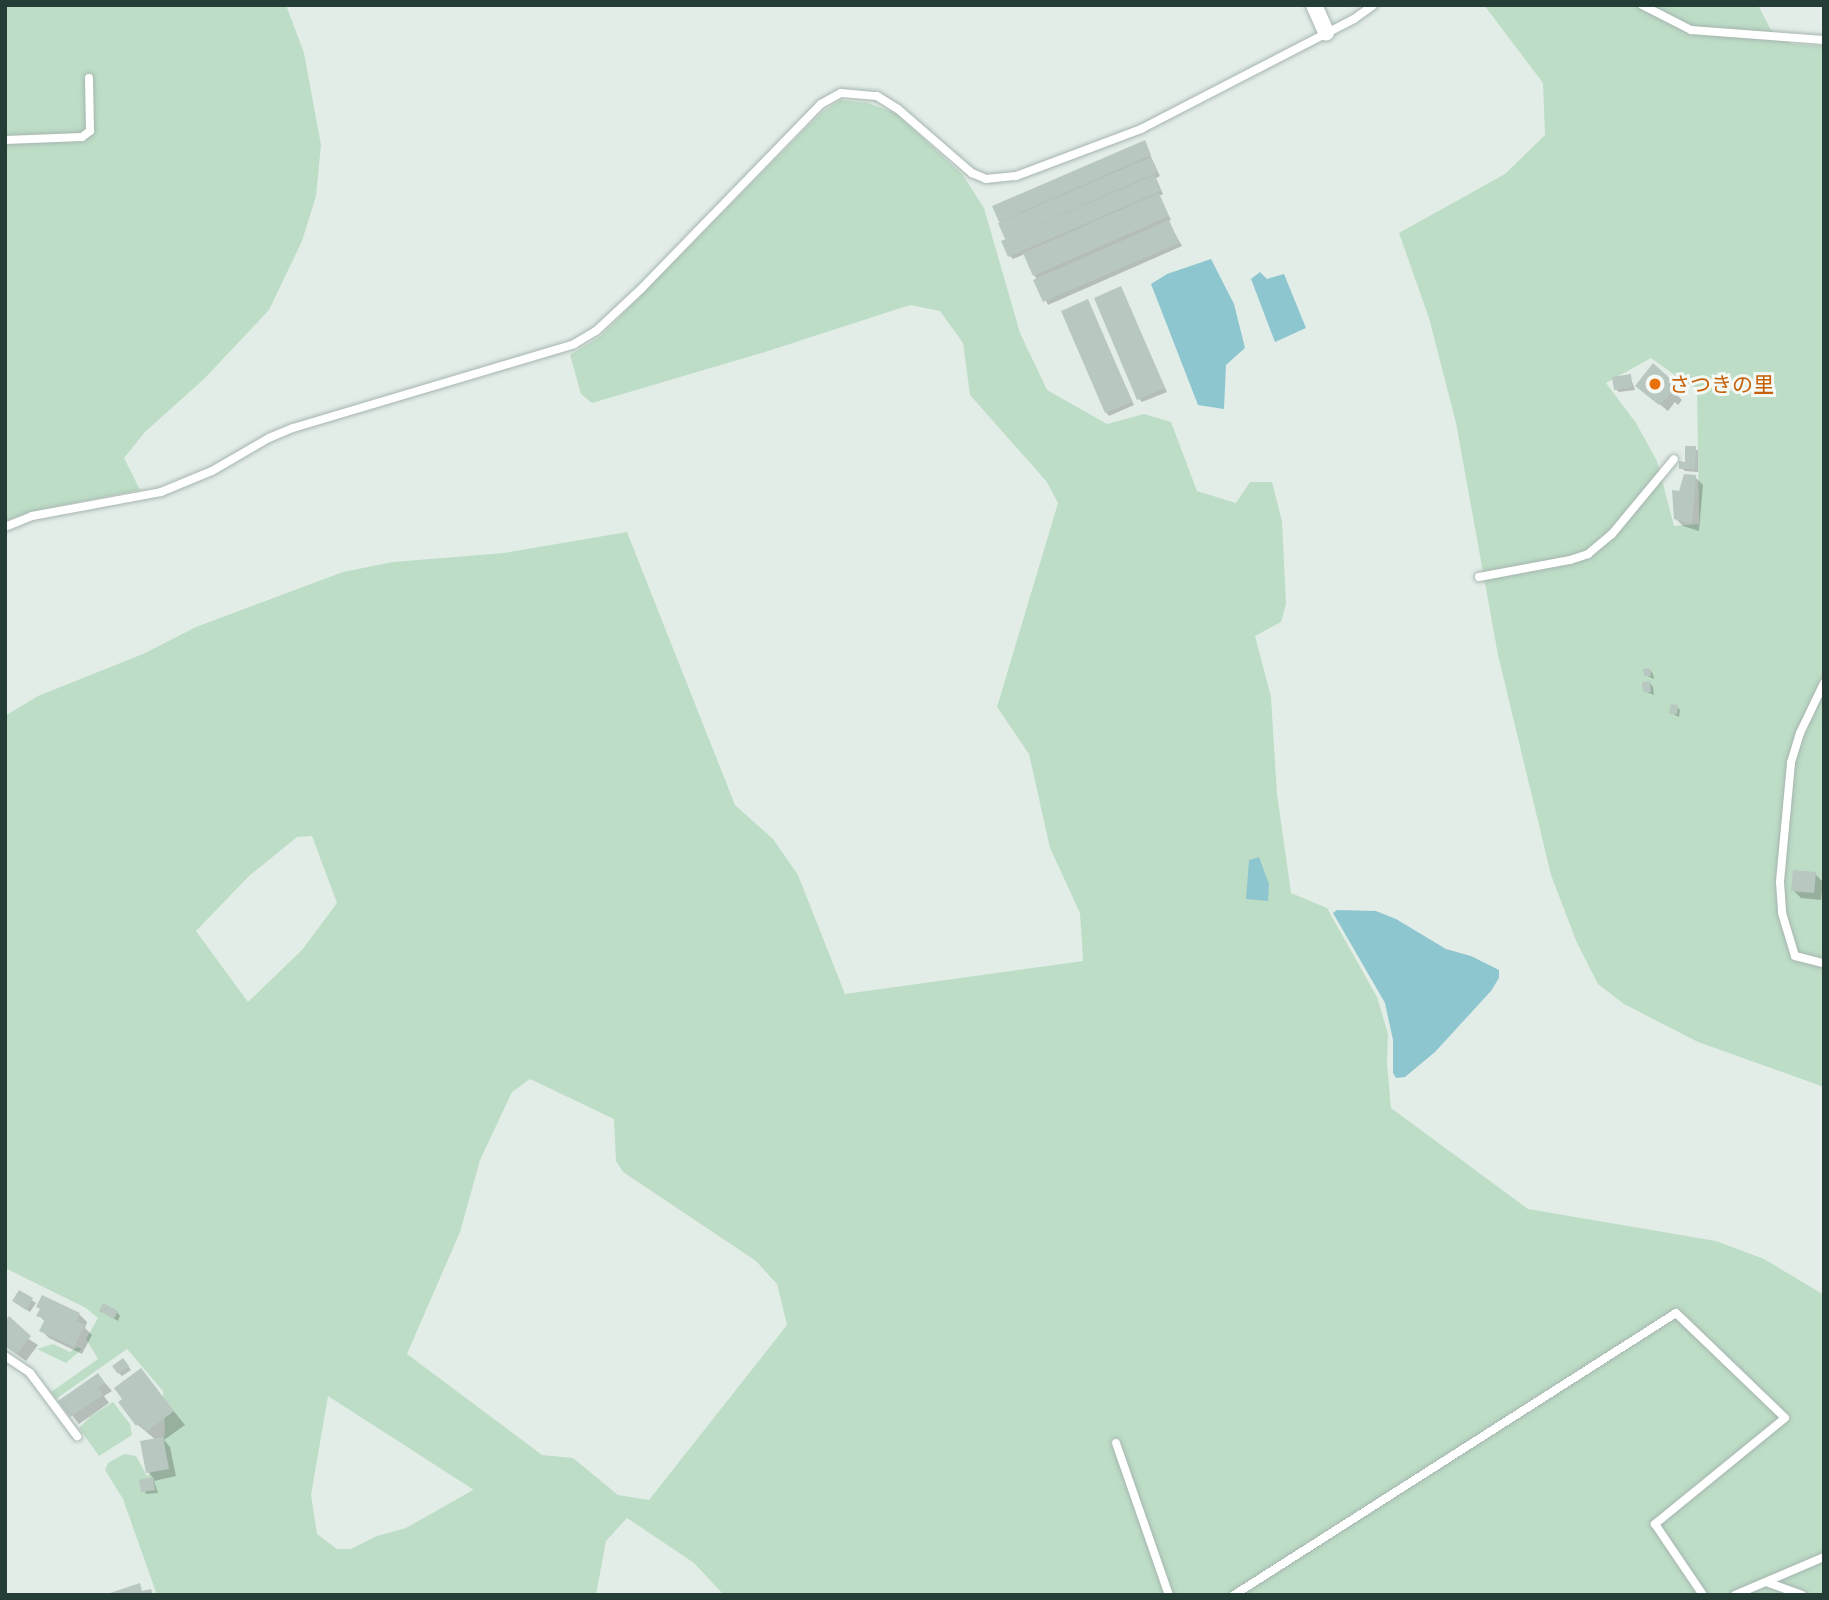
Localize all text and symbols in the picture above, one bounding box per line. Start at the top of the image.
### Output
place label: さつきの里 [1669,371,1774,397]
marker: さつきの里 [1647,376,1663,392]

